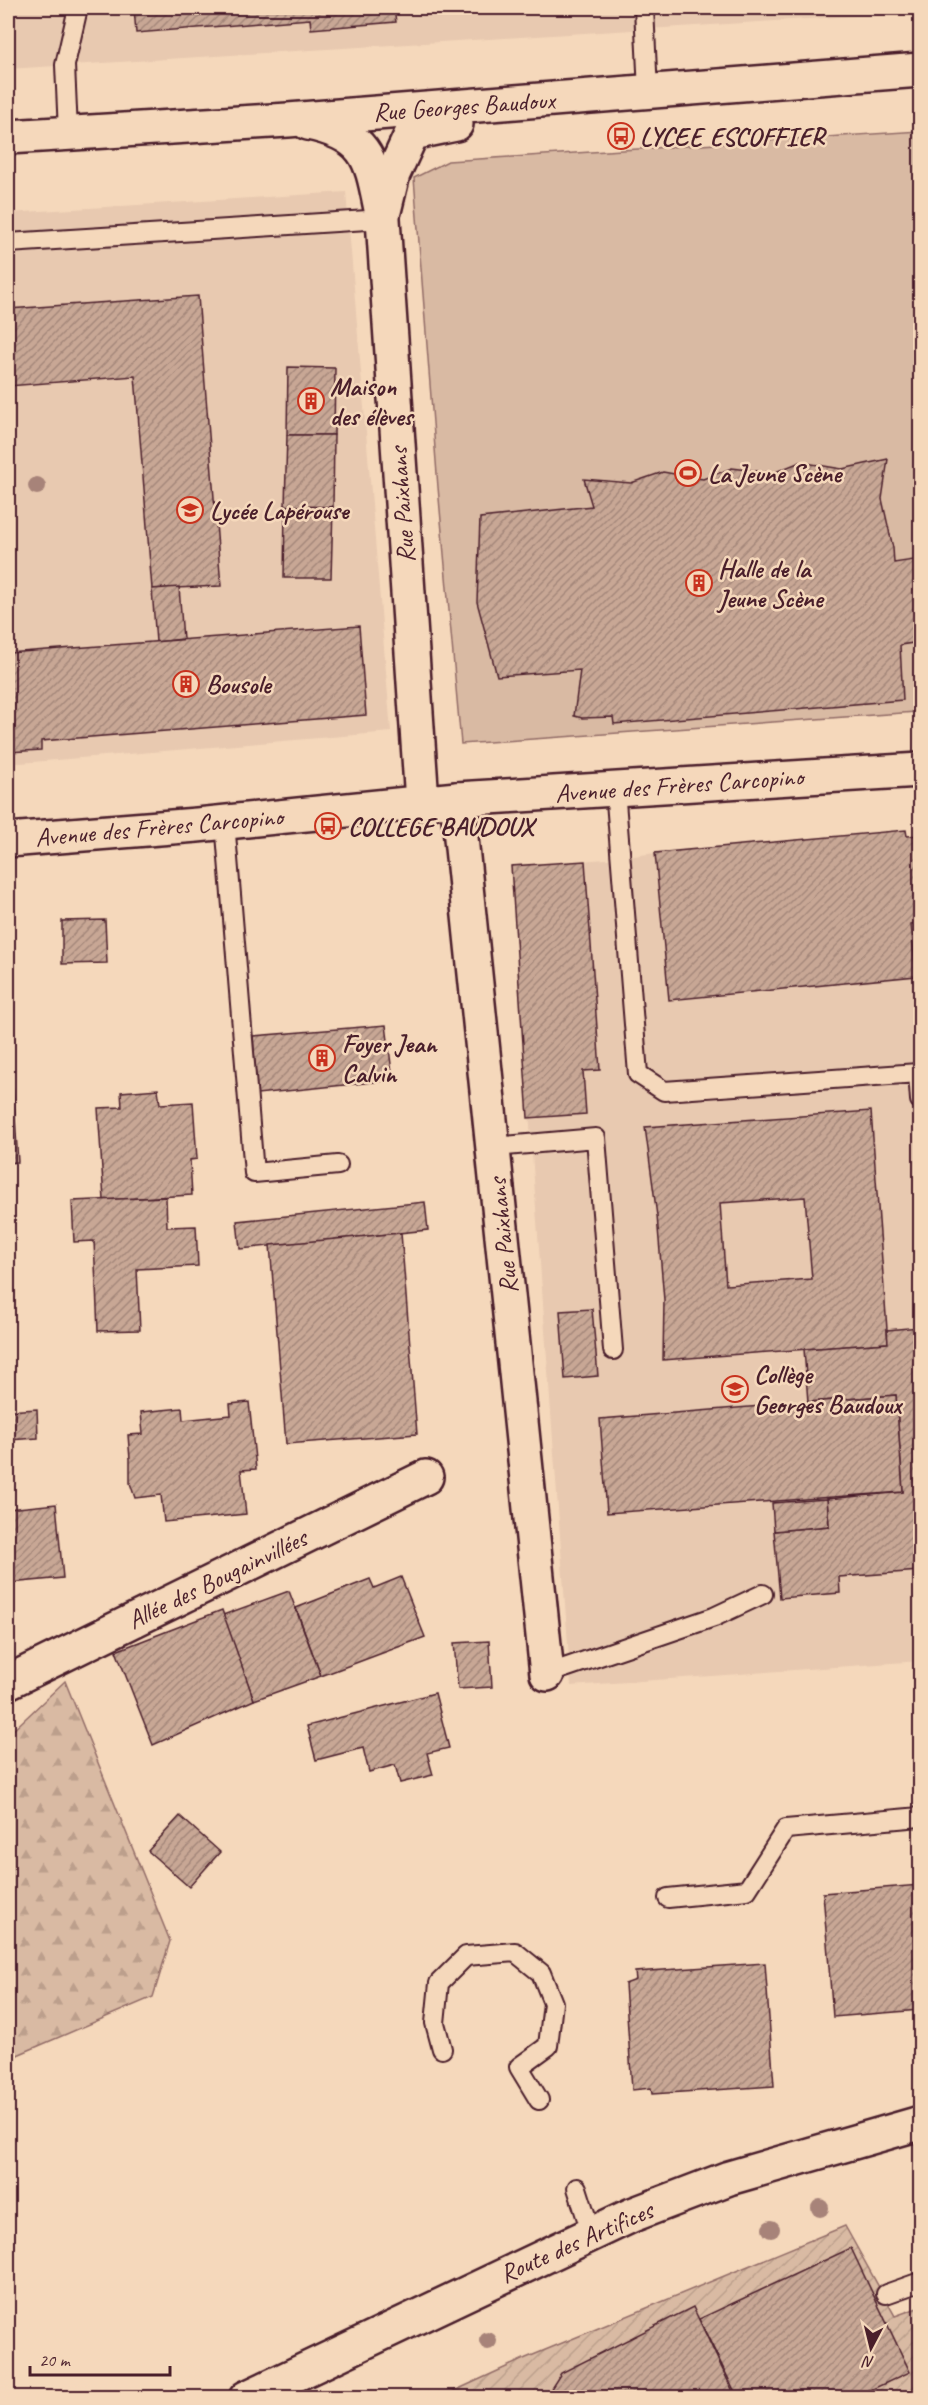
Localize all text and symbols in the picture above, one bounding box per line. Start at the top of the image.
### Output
street label: Rue Georges Baudoux [372,83,558,129]
place label: LYCEE ESCOFFIER [640,120,827,153]
bus stop icon: LYCEE ESCOFFIER [606,121,636,151]
place label: Maison des élèves [330,370,415,433]
building icon: Maison des élèves [296,386,326,416]
street label: Rue Paixhans [381,444,422,564]
place label: La Jeune Scène [708,457,843,490]
sports icon: La Jeune Scène [673,458,703,488]
place label: Lycée Lapérouse [210,494,351,527]
school or university icon: Lycée Lapérouse [175,495,205,525]
place label: Halle de la Jeune Scène [716,552,825,615]
building icon: Halle de la Jeune Scène [684,568,714,598]
place label: Bousole [206,668,273,701]
building icon: Bousole [171,669,201,699]
street label: Avenue des Frères Carcopino [554,760,807,810]
street label: Avenue des Frères Carcopino [34,799,287,854]
place label: COLLEGE BAUDOUX [348,810,538,843]
bus stop icon: COLLEGE BAUDOUX [313,811,343,841]
place label: Foyer Jean Calvin [342,1027,438,1090]
building icon: Foyer Jean Calvin [307,1043,337,1073]
street label: Rue Paixhans [480,1175,525,1295]
place label: Collège Georges Baudoux [754,1358,903,1421]
school or university icon: Collège Georges Baudoux [720,1374,750,1404]
street label: Allée des Bougainvillées [122,1520,314,1637]
street label: Route des Artifices [494,2193,660,2290]
north arrow [841,2318,901,2378]
scale bar [30,2339,170,2377]
text: 20 m [39,2349,72,2371]
text: N [860,2351,875,2372]

